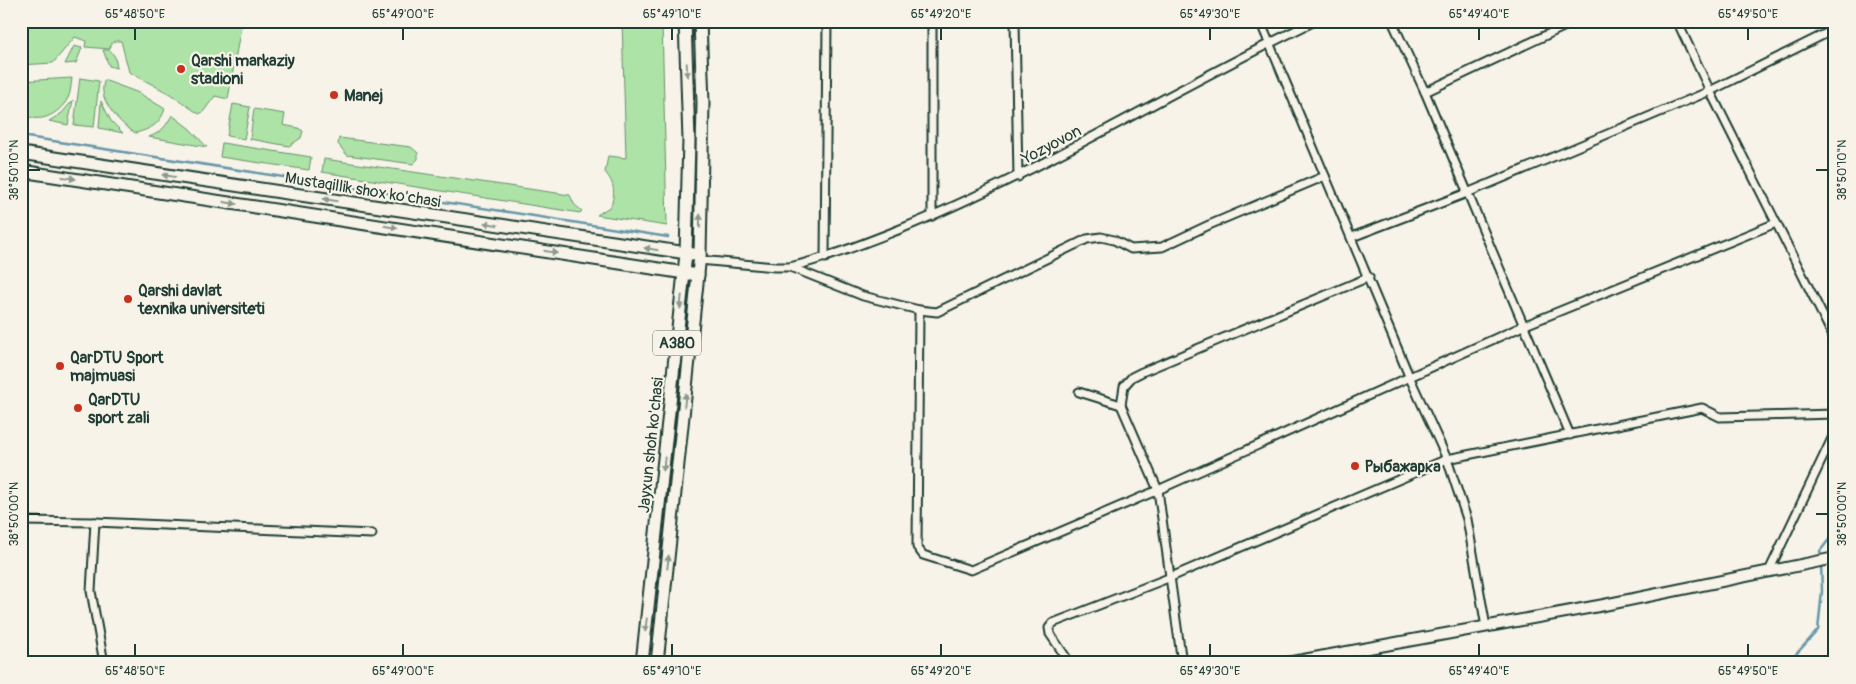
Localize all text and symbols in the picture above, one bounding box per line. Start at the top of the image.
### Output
text: 65°48'50"E [105,7,165,22]
text: 65°49'00"E [372,7,434,22]
text: 65°49'10"E [643,7,701,22]
text: 65°49'20"E [911,7,971,22]
text: 65°49'30"E [1180,7,1240,22]
text: 65°49'40"E [1449,7,1509,22]
text: 65°49'50"E [1718,7,1778,22]
place label: Qarshi markaziy stadioni [191,51,295,89]
one-way arrow [683,62,691,78]
marker: Qarshi markaziy stadioni [175,63,187,75]
place label: Manej [344,86,383,106]
marker: Manej [328,89,340,101]
street label: Yozyovon [1017,121,1085,169]
text: 38°50'10"N [7,140,22,200]
text: 38°50'10"N [1835,140,1850,200]
street label: Mustaqillik shox ko'chasi [283,168,442,212]
one-way arrow [161,171,177,179]
one-way arrow [62,174,78,182]
one-way arrow [322,196,338,204]
one-way arrow [222,200,238,208]
one-way arrow [697,213,705,229]
one-way arrow [482,220,498,228]
one-way arrow [383,224,399,232]
one-way arrow [643,245,659,253]
one-way arrow [544,249,560,257]
place label: Qarshi davlat texnika universiteti [137,281,265,319]
marker: Qarshi davlat texnika universiteti [122,293,134,305]
one-way arrow [677,294,685,310]
road number: A380 [653,330,701,356]
place label: QarDTU Sport majmuasi [70,348,164,386]
marker: QarDTU Sport majmuasi [54,360,66,372]
street label: Jayxun shoh ko'chasi [634,376,668,514]
place label: QarDTU sport zali [88,390,150,428]
one-way arrow [681,392,689,408]
marker: QarDTU sport zali [72,402,84,414]
one-way arrow [660,456,668,472]
place label: Рыбажарка [1365,457,1441,477]
marker: Рыбажарка [1349,460,1361,472]
text: 38°50'00"N [7,482,22,546]
text: 38°50'00"N [1835,482,1850,546]
one-way arrow [664,554,672,570]
one-way arrow [642,618,650,634]
text: 65°48'50"E [105,664,165,679]
text: 65°49'00"E [372,664,434,679]
text: 65°49'10"E [643,664,701,679]
text: 65°49'20"E [911,664,971,679]
text: 65°49'30"E [1180,664,1240,679]
text: 65°49'40"E [1449,664,1509,679]
text: 65°49'50"E [1718,664,1778,679]

